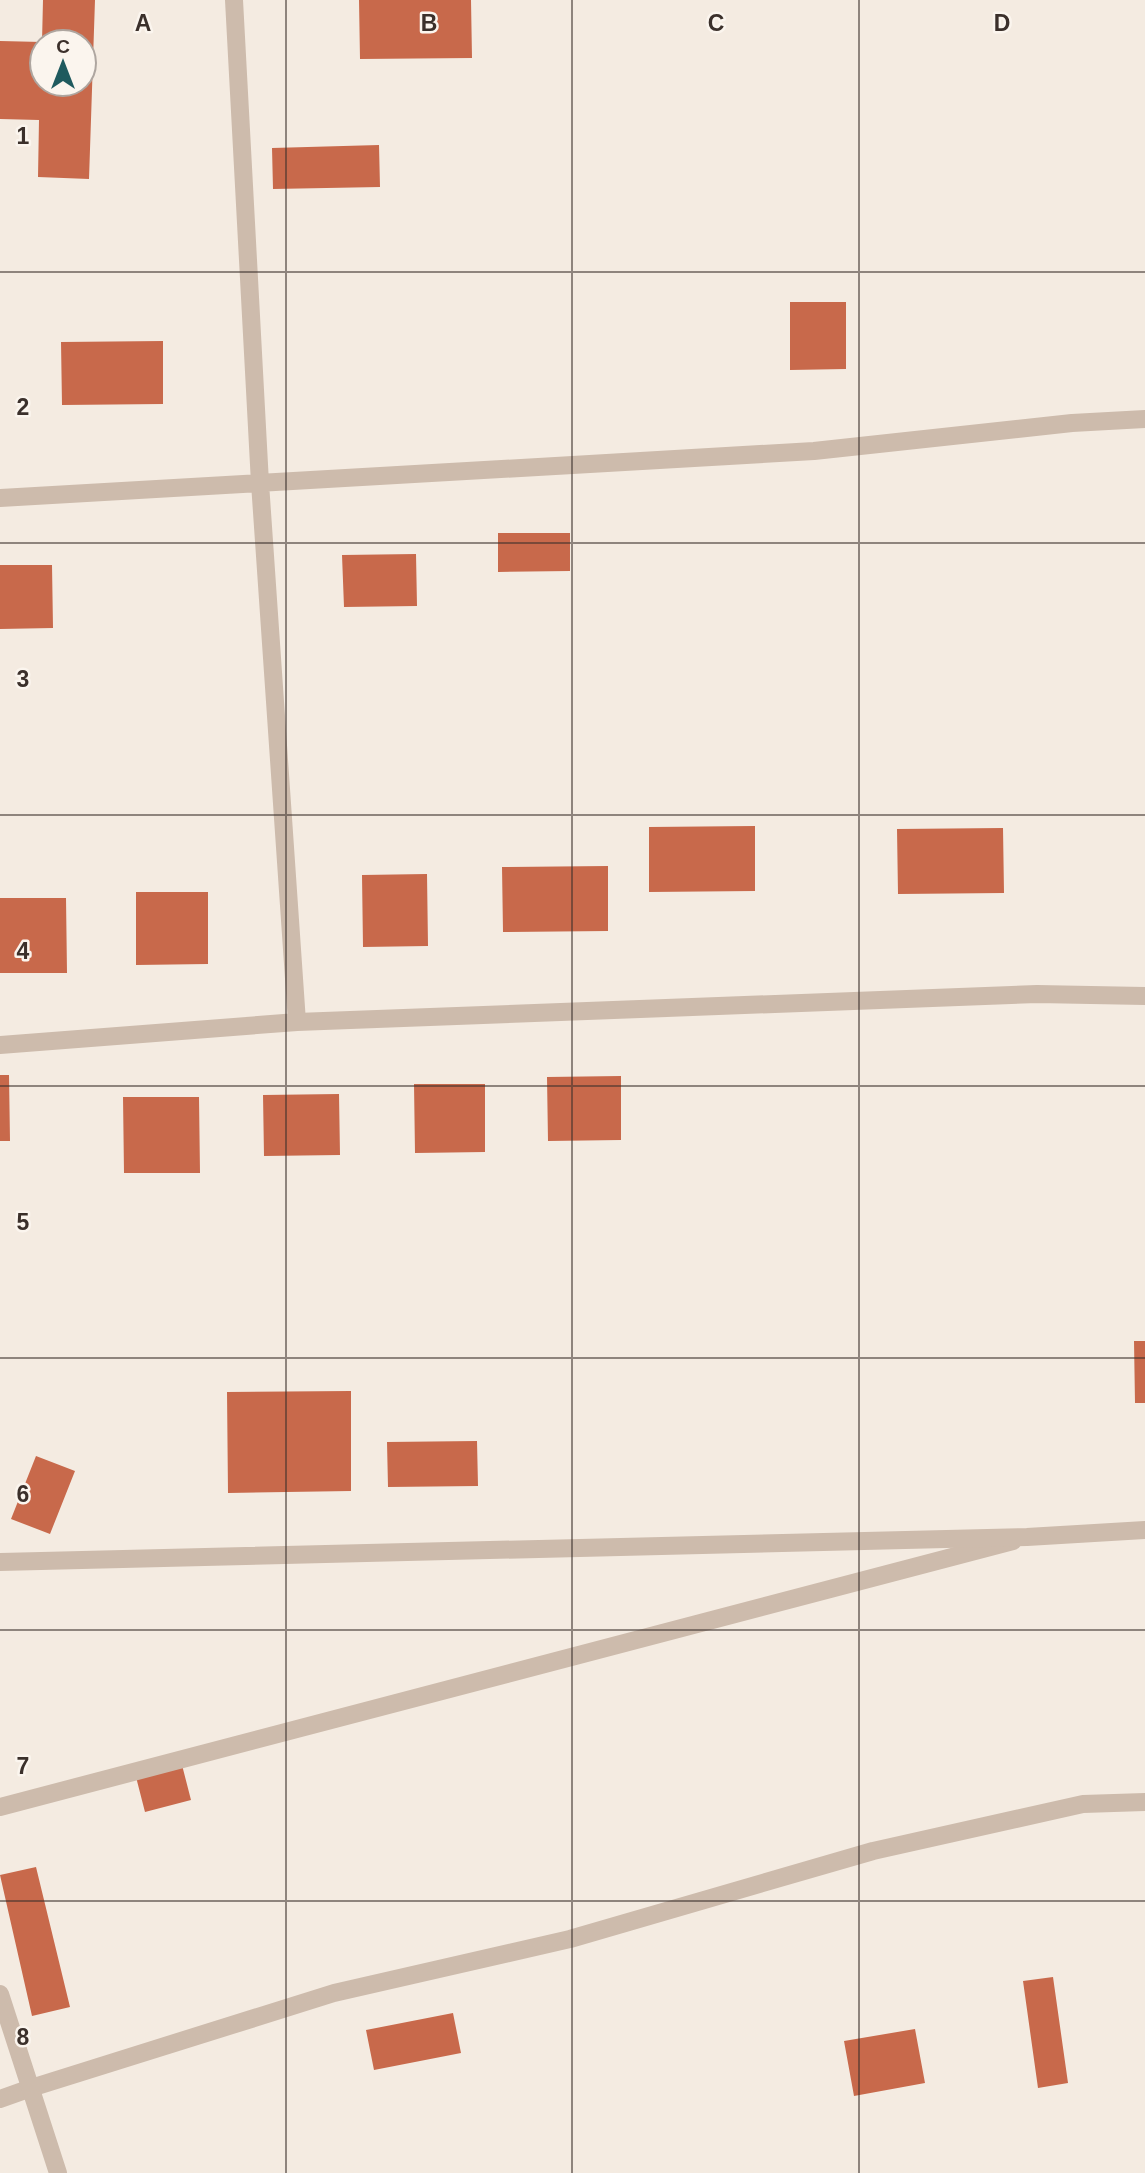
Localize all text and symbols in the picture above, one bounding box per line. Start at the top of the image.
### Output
text: A [135,10,151,36]
text: B [421,10,437,36]
text: C [708,10,724,36]
text: D [994,10,1010,36]
north arrow [28,28,98,98]
text: С [56,36,70,57]
text: 1 [17,123,30,149]
text: 2 [17,394,29,420]
text: 3 [17,666,29,692]
text: 4 [17,938,30,964]
text: 5 [17,1209,30,1235]
text: 6 [17,1481,29,1507]
text: 7 [17,1753,29,1779]
text: 8 [17,2024,30,2050]

